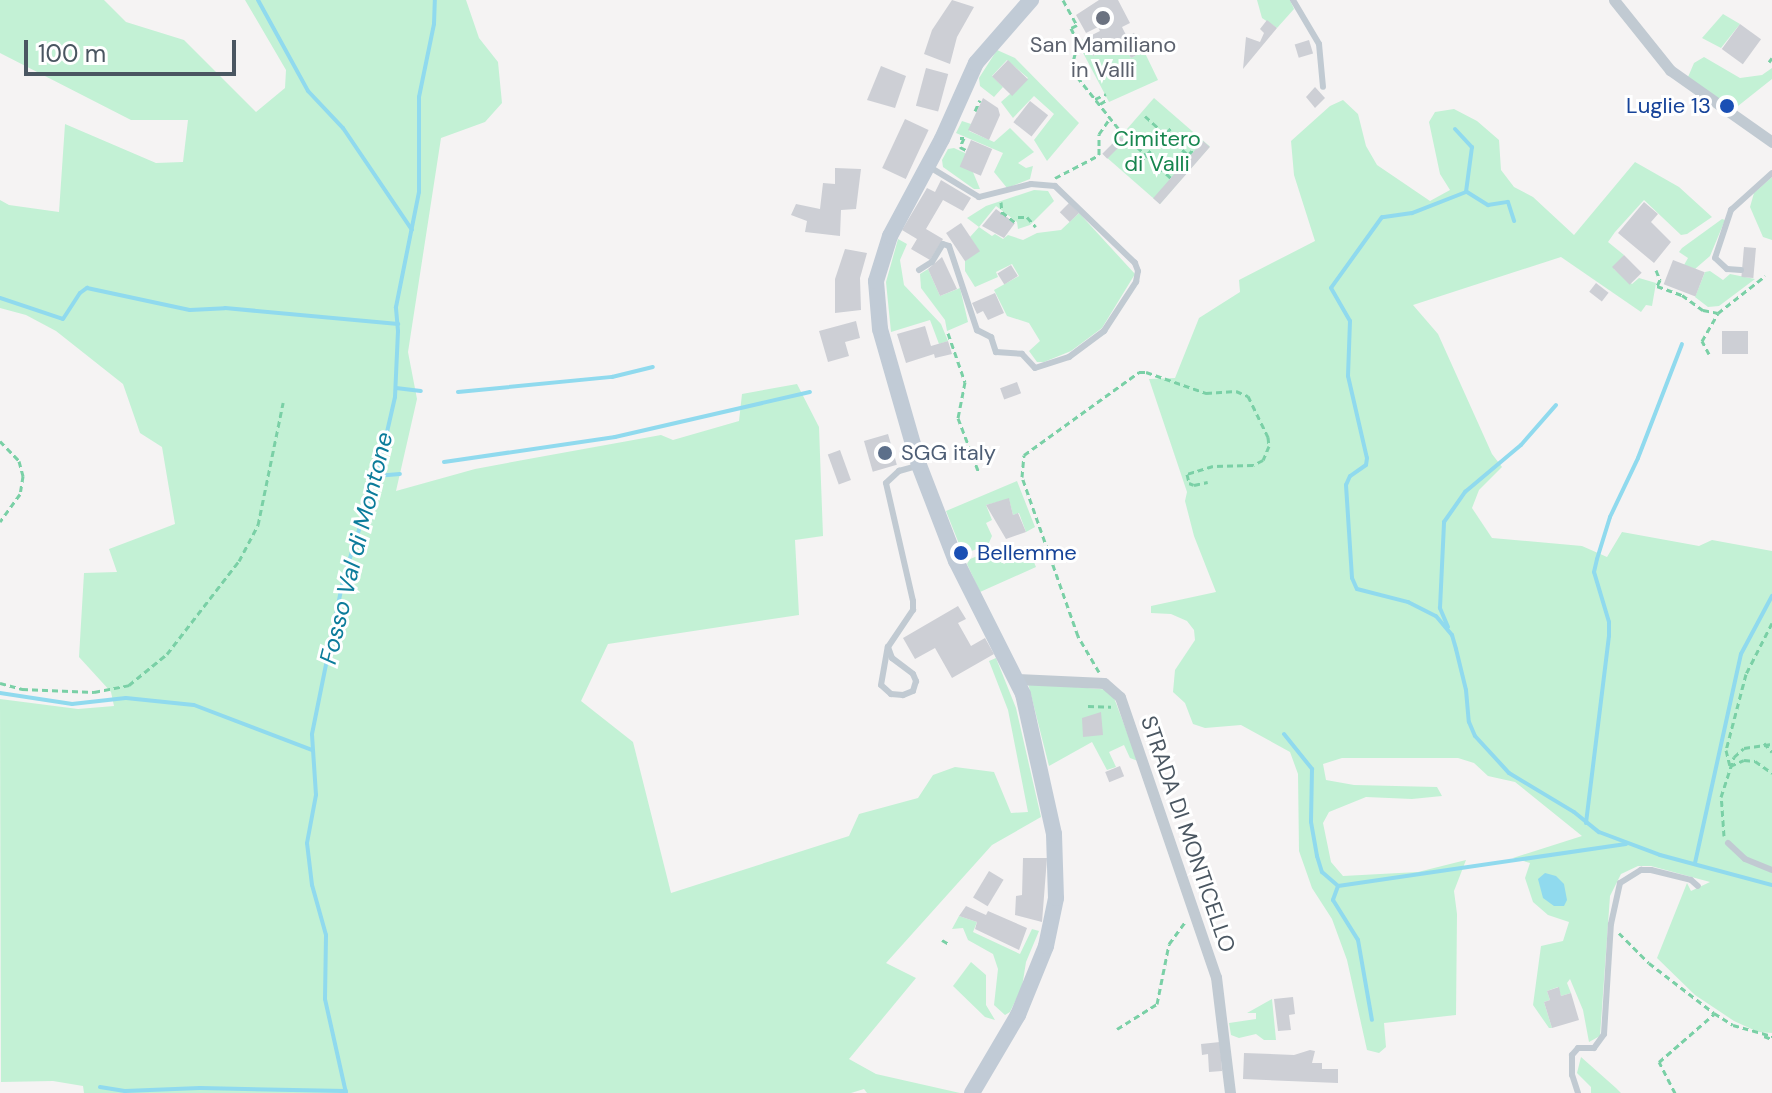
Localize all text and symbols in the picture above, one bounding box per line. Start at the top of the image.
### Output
marker: San Mamiliano in Valli [1094,9,1112,27]
scale bar [28,24,240,74]
place label: San Mamiliano in Valli [1030,31,1176,82]
text: 100 m [38,38,106,69]
place label: Luglie 13 [1626,93,1711,119]
marker: Luglie 13 [1718,97,1736,115]
park label: Cimitero di Valli [1113,125,1201,176]
water label: Fosso Val di Montone [313,429,399,667]
place label: SGG italy [901,440,996,466]
marker: SGG italy [876,444,894,462]
place label: Bellemme [977,540,1077,566]
marker: Bellemme [952,544,970,562]
street label: STRADA DI MONTICELLO [1135,712,1241,956]

